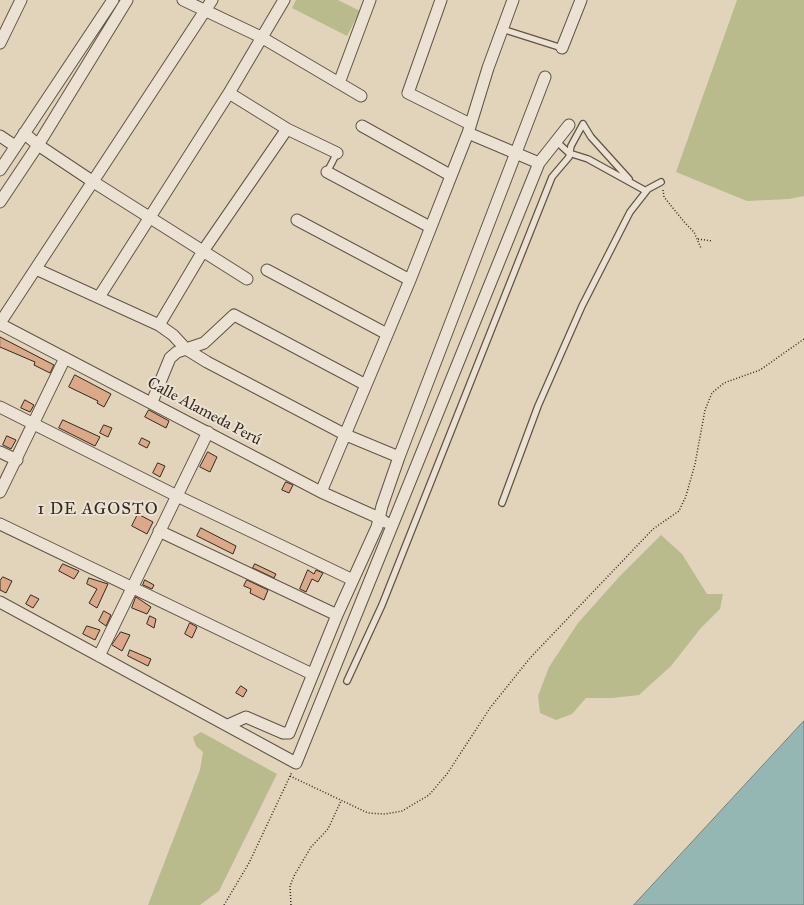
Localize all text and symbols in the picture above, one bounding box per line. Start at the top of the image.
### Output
street label: Calle Alameda Perú [144,374,264,450]
district label: 1 DE AGOSTO [37,500,159,520]

